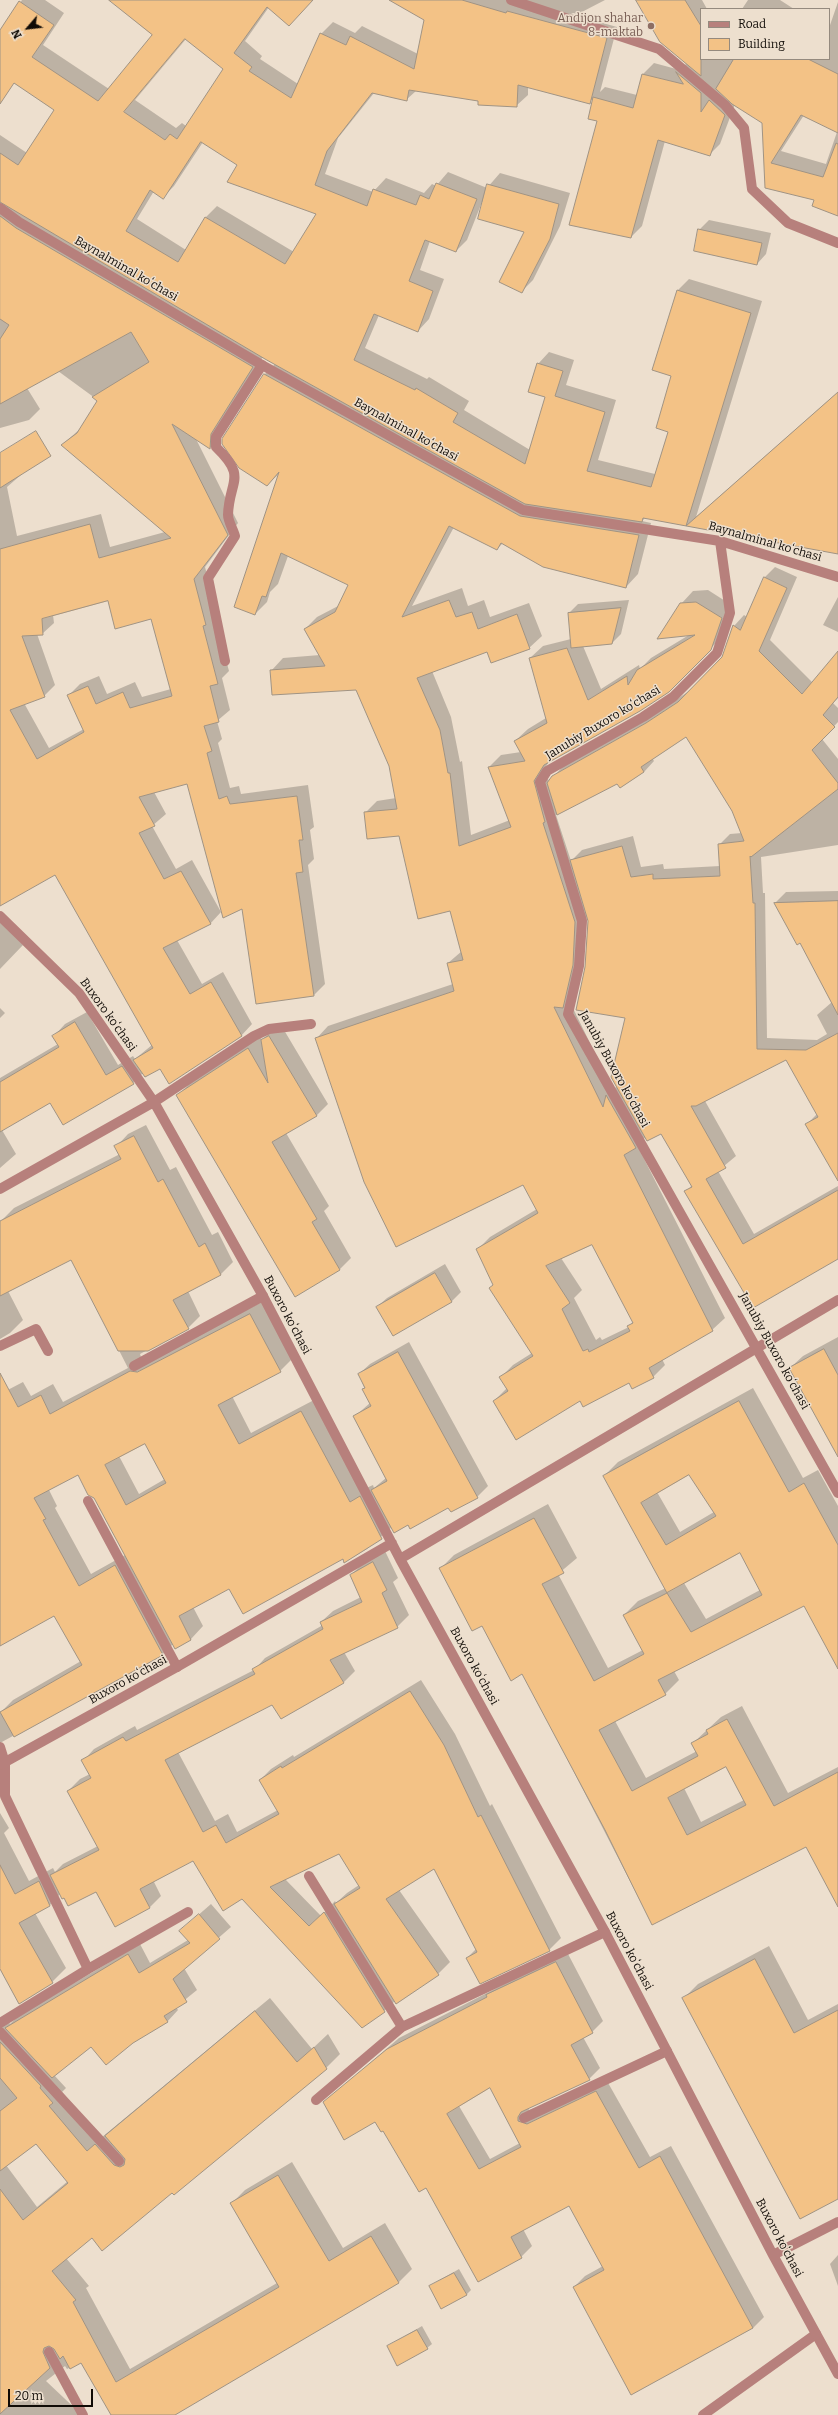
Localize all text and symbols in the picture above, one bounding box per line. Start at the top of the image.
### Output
north arrow [8,8,48,48]
legend [700,8,830,60]
place label: Andijon shahar 8-maktab [557,12,643,40]
text: Road [738,17,766,31]
marker: Andijon shahar 8-maktab [646,21,656,31]
text: N [9,27,25,41]
text: Building [738,37,785,51]
street label: Baynalminal koʻchasi [72,234,180,304]
street label: Baynalminal koʻchasi [351,395,461,465]
street label: Baynalminal koʻchasi [707,519,823,565]
street label: Janubiy Buxoro koʻchasi [543,683,663,763]
street label: Buxoro koʻchasi [77,976,139,1054]
street label: Janubiy Buxoro koʻchasi [576,1008,652,1130]
street label: Buxoro koʻchasi [260,1273,314,1357]
street label: Janubiy Buxoro koʻchasi [736,1290,812,1412]
street label: Buxoro koʻchasi [447,1625,501,1707]
street label: Buxoro koʻchasi [87,1653,169,1707]
street label: Buxoro koʻchasi [602,1909,656,1993]
street label: Buxoro koʻchasi [752,2196,806,2280]
scale bar [10,2381,95,2407]
text: 20 m [15,2389,43,2403]

